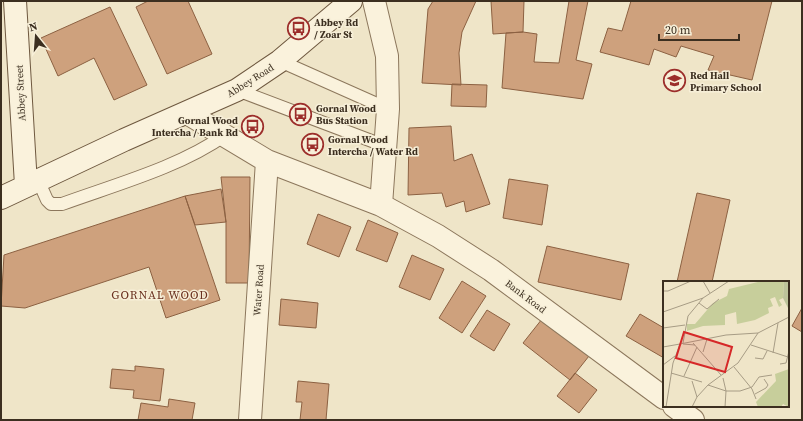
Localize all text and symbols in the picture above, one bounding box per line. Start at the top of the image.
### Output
bus stop icon: Abbey Rd / Zoar St [286,15,312,41]
north arrow [16,16,56,56]
place label: Abbey Rd / Zoar St [314,16,358,41]
scale bar [659,16,739,42]
text: N [27,19,39,35]
text: 20 m [665,22,691,38]
street label: Abbey Road [224,61,277,100]
street label: Abbey Street [12,64,28,121]
school or university icon: Red Hall Primary School [661,68,687,94]
place label: Red Hall Primary School [690,69,762,94]
bus stop icon: Gornal Wood Bus Station [287,101,313,127]
place label: Gornal Wood Bus Station [316,102,376,127]
bus stop icon: Gornal Wood Intercha / Bank Rd [240,113,266,139]
place label: Gornal Wood Intercha / Bank Rd [152,114,238,139]
bus stop icon: Gornal Wood Intercha / Water Rd [300,132,326,158]
place label: Gornal Wood Intercha / Water Rd [328,133,418,158]
street label: Water Road [250,264,267,316]
street label: Bank Road [503,277,549,316]
inset map [663,281,789,407]
district label: GORNAL WOOD [111,287,209,303]

